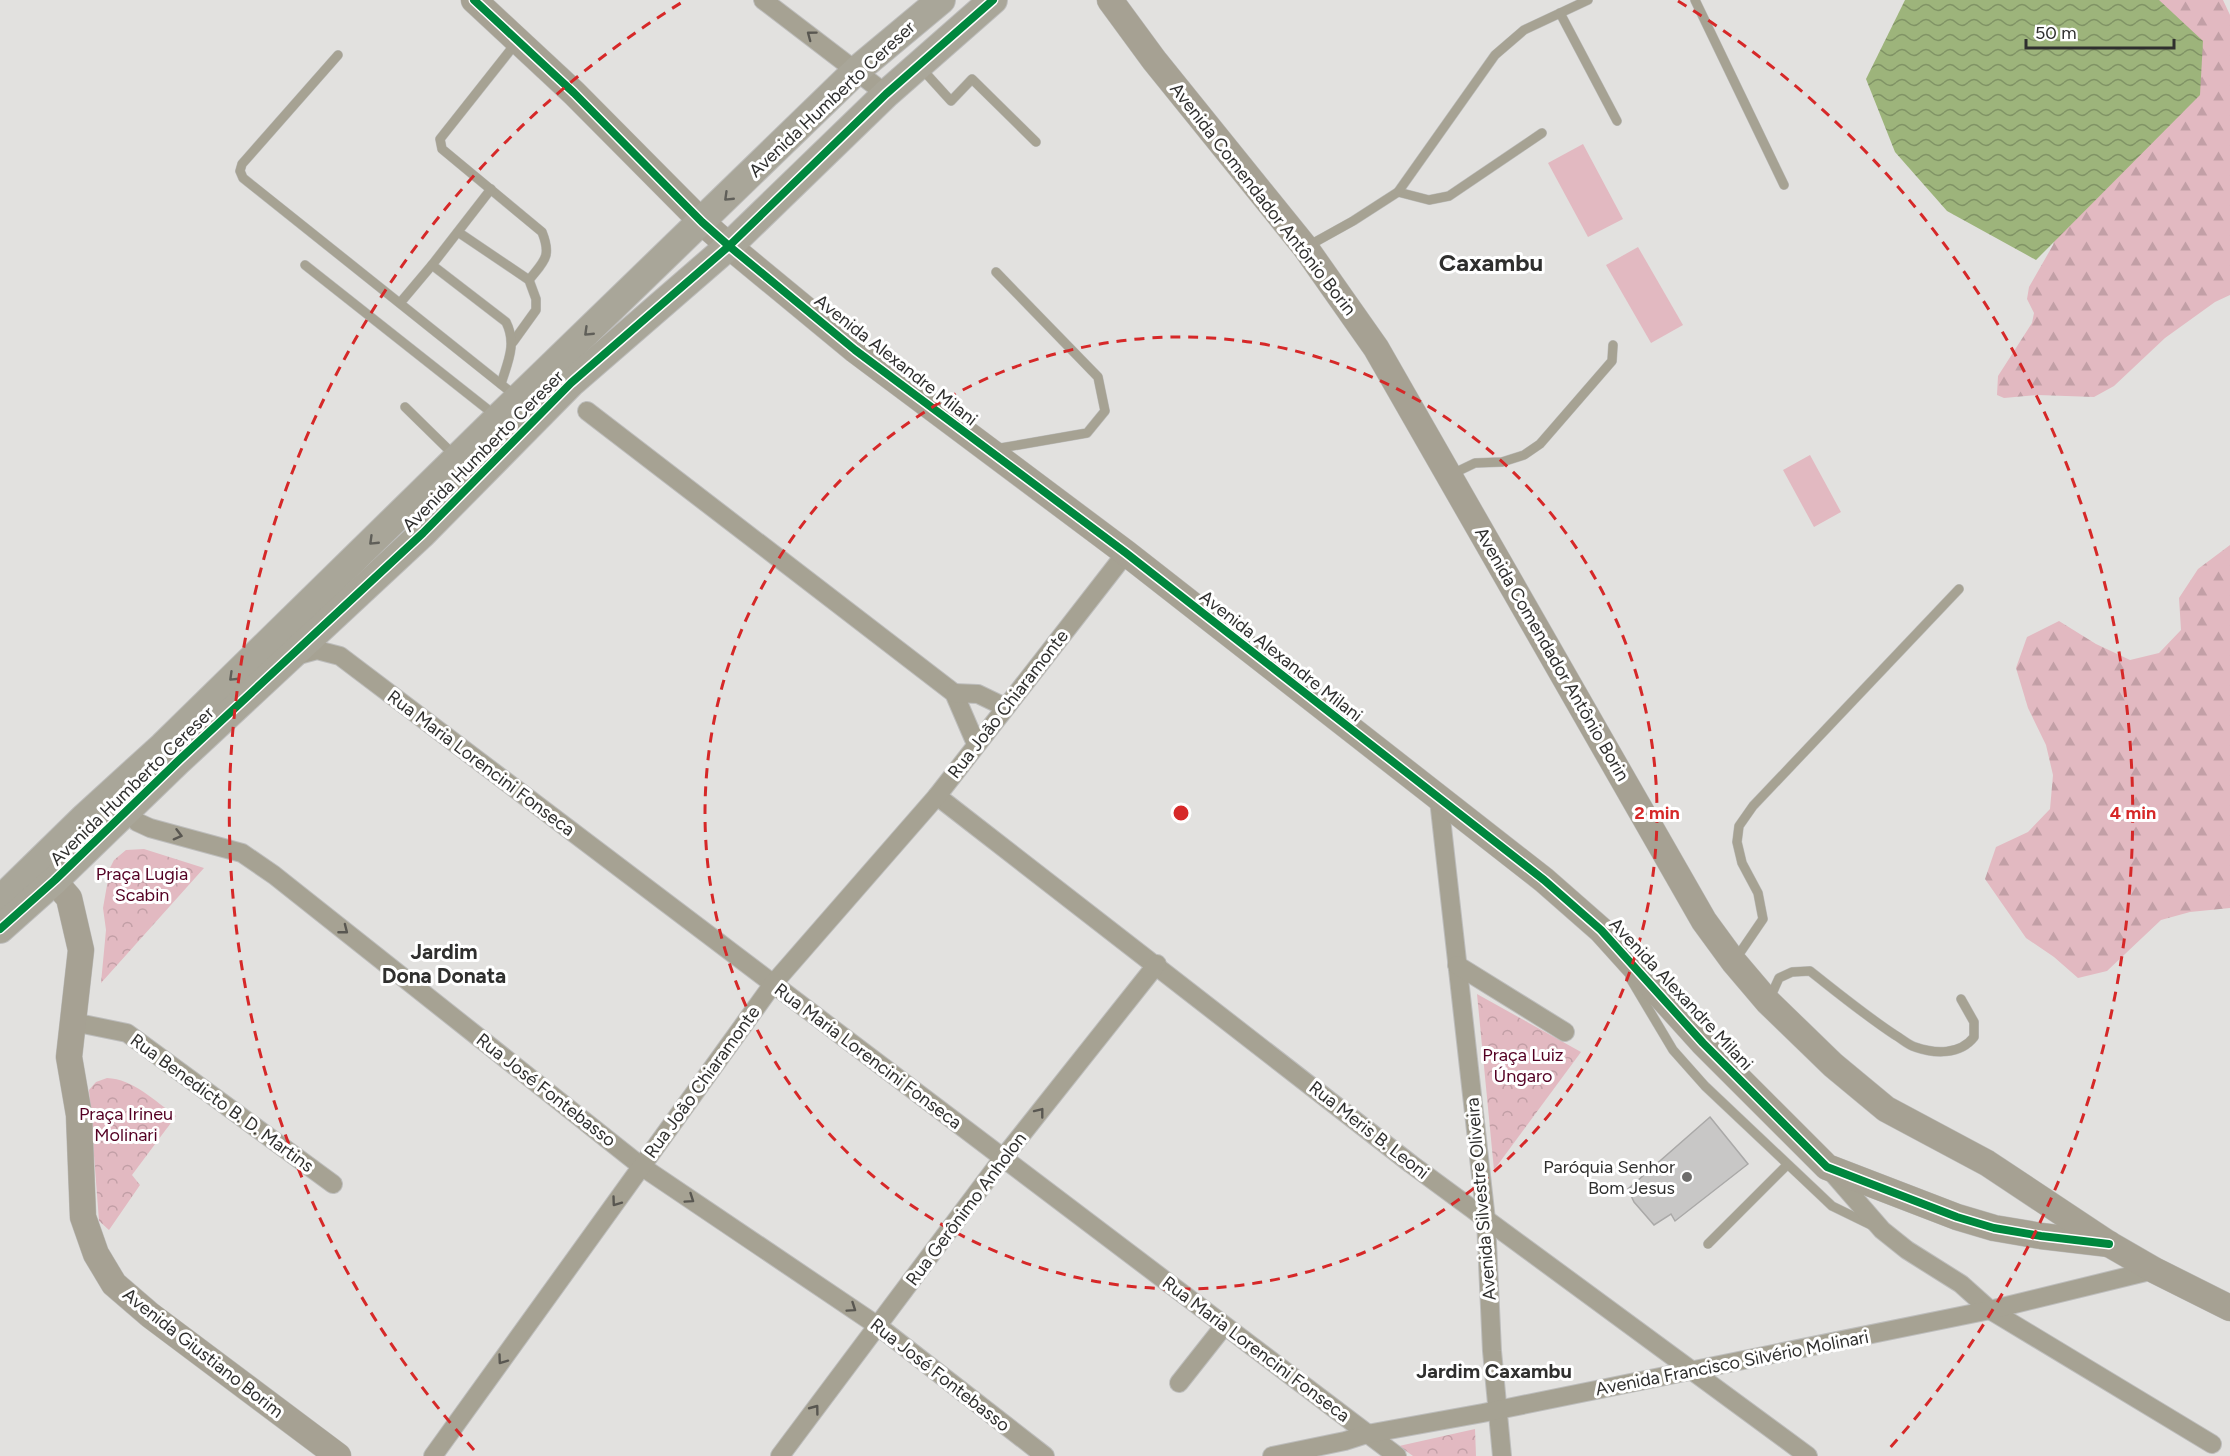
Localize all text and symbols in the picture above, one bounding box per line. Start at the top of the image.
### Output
scale bar [2026,12,2174,50]
street label: Avenida Humberto Cereser [744,16,920,182]
text: 50 m [2035,22,2077,44]
one-way arrow [806,32,817,43]
street label: Avenida Comendador Antônio Borin [1165,78,1361,320]
one-way arrow [725,189,736,200]
district label: Caxambu [1439,248,1543,277]
street label: Avenida Alexandre Milani [810,290,982,430]
one-way arrow [584,325,594,336]
street label: Avenida Humberto Cereser [398,366,568,536]
street label: Avenida Comendador Antônio Borin [1470,523,1634,785]
one-way arrow [369,533,380,544]
street label: Avenida Alexandre Milani [1195,586,1367,726]
street label: Rua João Chiaramonte [943,625,1073,783]
one-way arrow [230,670,240,681]
street label: Rua Maria Lorencini Fonseca [383,685,579,841]
street label: Avenida Humberto Cereser [45,702,219,870]
text: 2 min [1634,802,1680,824]
text: 4 min [2110,802,2156,824]
centre of rings [1171,803,1191,823]
one-way arrow [172,828,183,840]
park label: Praça Lugia Scabin [96,863,188,906]
street label: Avenida Alexandre Milani [1605,913,1757,1075]
one-way arrow [337,923,348,934]
district label: Jardim Dona Donata [382,939,506,988]
street label: Rua Maria Lorencini Fonseca [770,978,966,1134]
street label: Rua João Chiaramonte [639,1001,765,1162]
street label: Rua Benedicto B. D. Martins [126,1029,318,1177]
street label: Rua José Fontebasso [472,1029,620,1151]
park label: Praça Luiz Úngaro [1482,1044,1564,1087]
street label: Rua Meris B. Leoni [1305,1076,1433,1184]
street label: Avenida Silvestre Oliveira [1461,1097,1501,1301]
park label: Praça Irineu Molinari [79,1103,173,1146]
one-way arrow [1032,1107,1043,1118]
street label: Rua Gerônimo Anholon [901,1128,1031,1290]
place label: Paróquia Senhor Bom Jesus [1543,1156,1675,1199]
marker: Paróquia Senhor Bom Jesus [1680,1170,1694,1184]
one-way arrow [683,1192,694,1203]
one-way arrow [612,1195,623,1206]
street label: Rua Maria Lorencini Fonseca [1158,1271,1354,1427]
street label: Avenida Giustiano Borim [118,1283,288,1423]
one-way arrow [845,1301,856,1312]
street label: Rua José Fontebasso [866,1314,1014,1436]
street label: Avenida Francisco Silvério Molinari [1594,1326,1870,1400]
one-way arrow [498,1353,509,1364]
district label: Jardim Caxambu [1416,1359,1572,1383]
one-way arrow [808,1405,819,1416]

